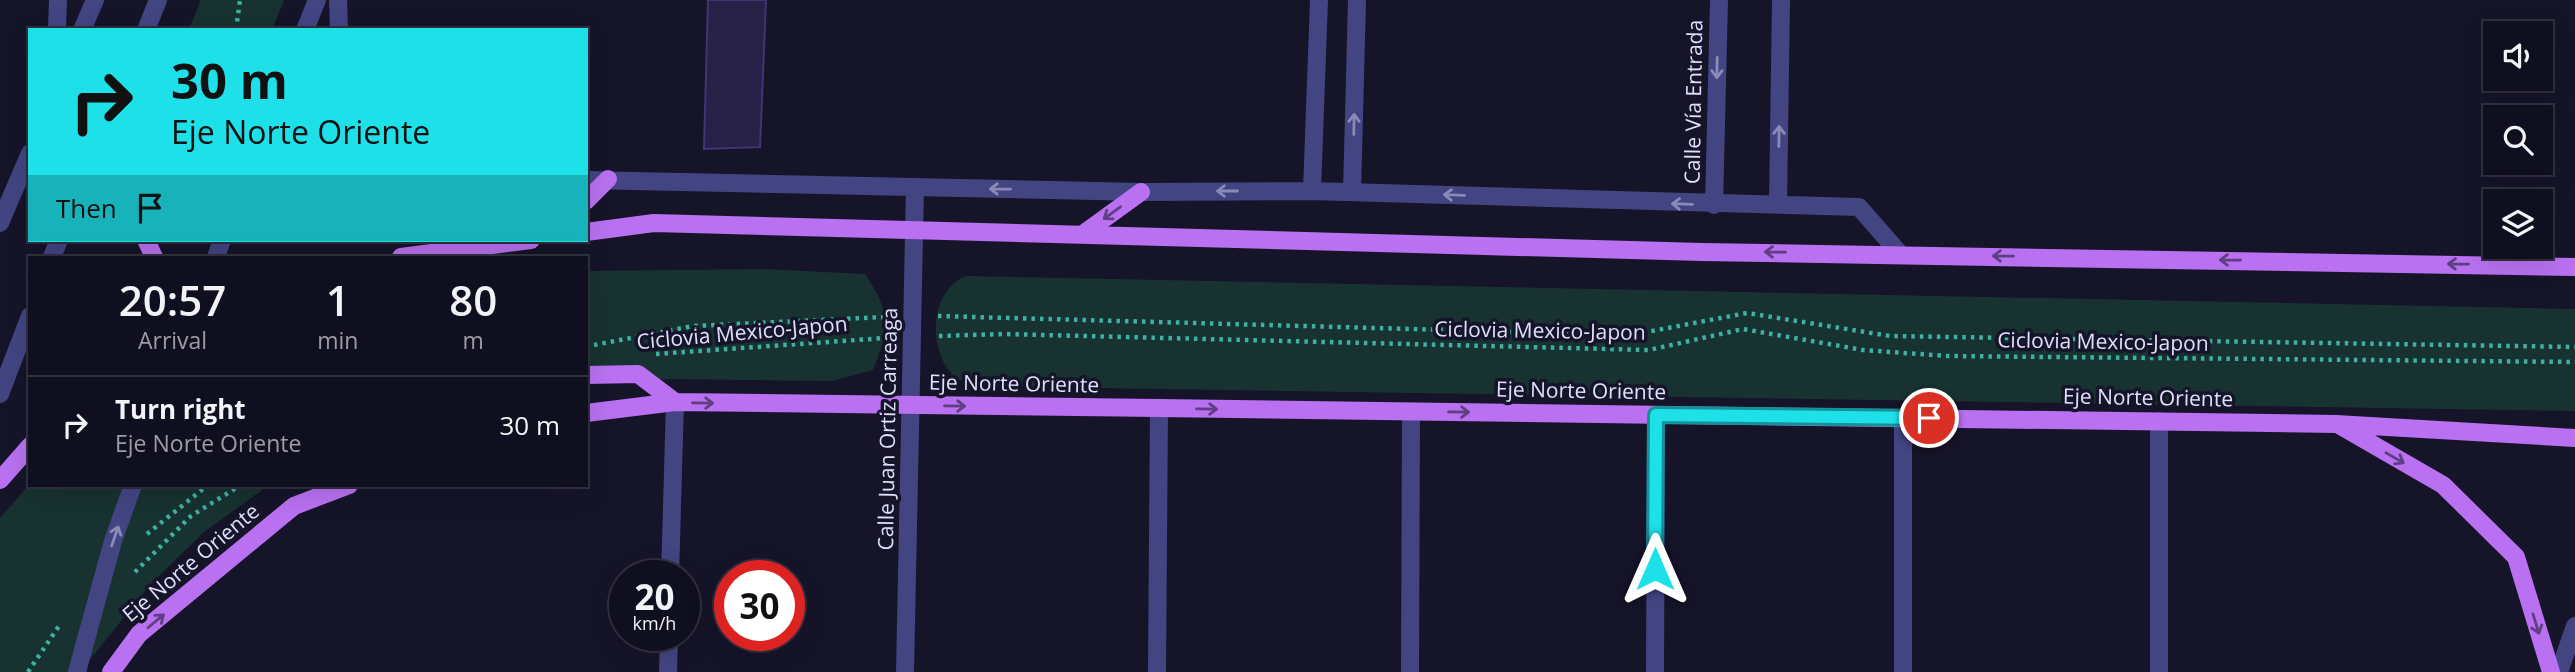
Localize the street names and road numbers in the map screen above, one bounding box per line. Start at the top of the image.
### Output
street label: Calle Vía Entrada [1678,20,1708,184]
street label: Calle Juan Ortiz Carreaga [871,307,903,551]
street label: Ciclovia Mexico-Japon [635,309,848,355]
street label: Ciclovia Mexico-Japon [1434,314,1646,346]
street label: Ciclovia Mexico-Japon [1997,325,2209,357]
street label: Eje Norte Oriente [929,368,1099,398]
street label: Eje Norte Oriente [1496,375,1666,405]
street label: Eje Norte Oriente [2063,382,2233,412]
street label: Eje Norte Oriente [116,497,265,628]

